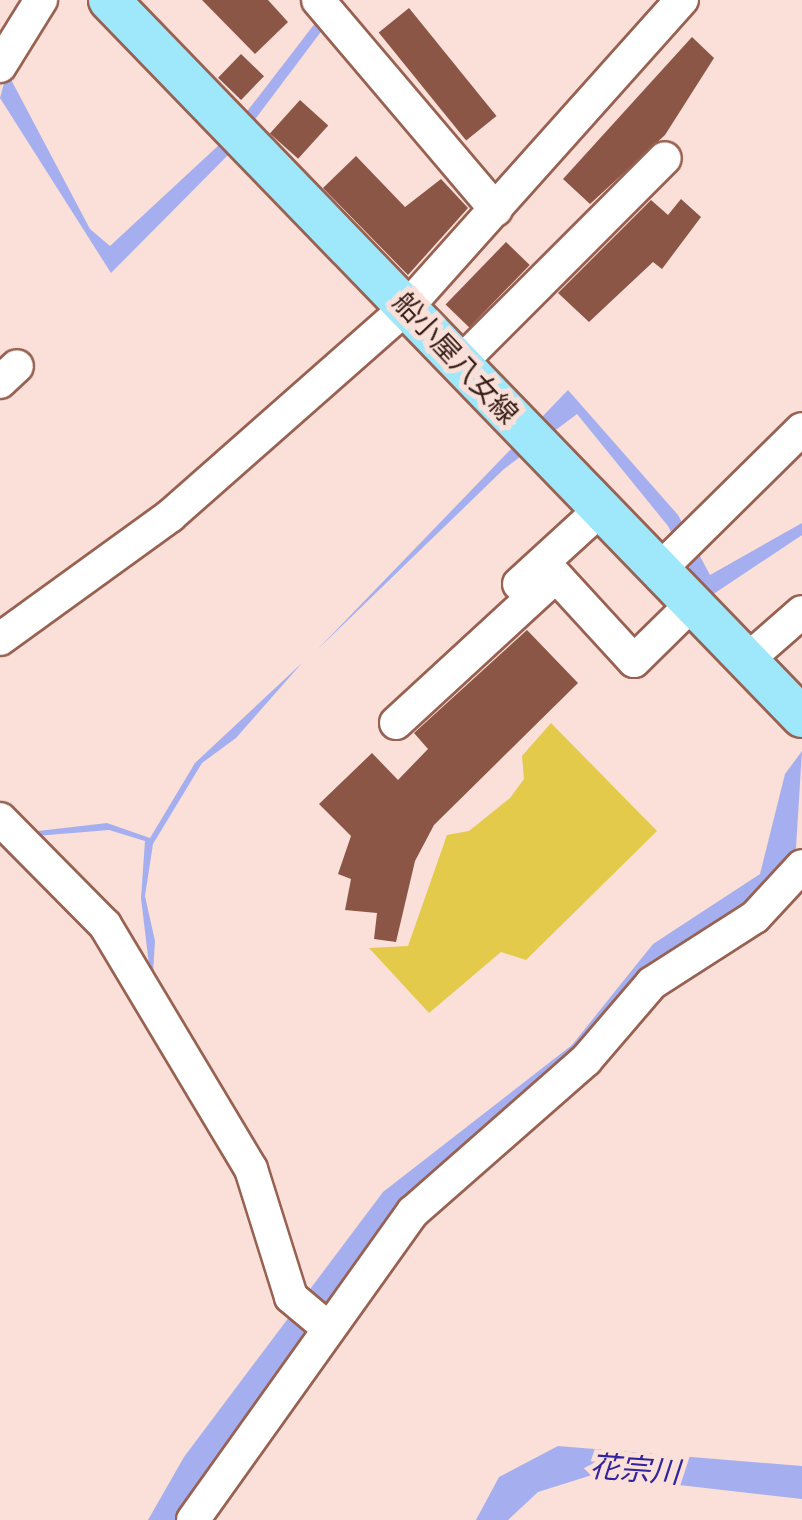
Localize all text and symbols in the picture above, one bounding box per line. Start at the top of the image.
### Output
street label: 船小屋八女線 [386,285,526,431]
water label: 花宗川 [589,1448,681,1490]

